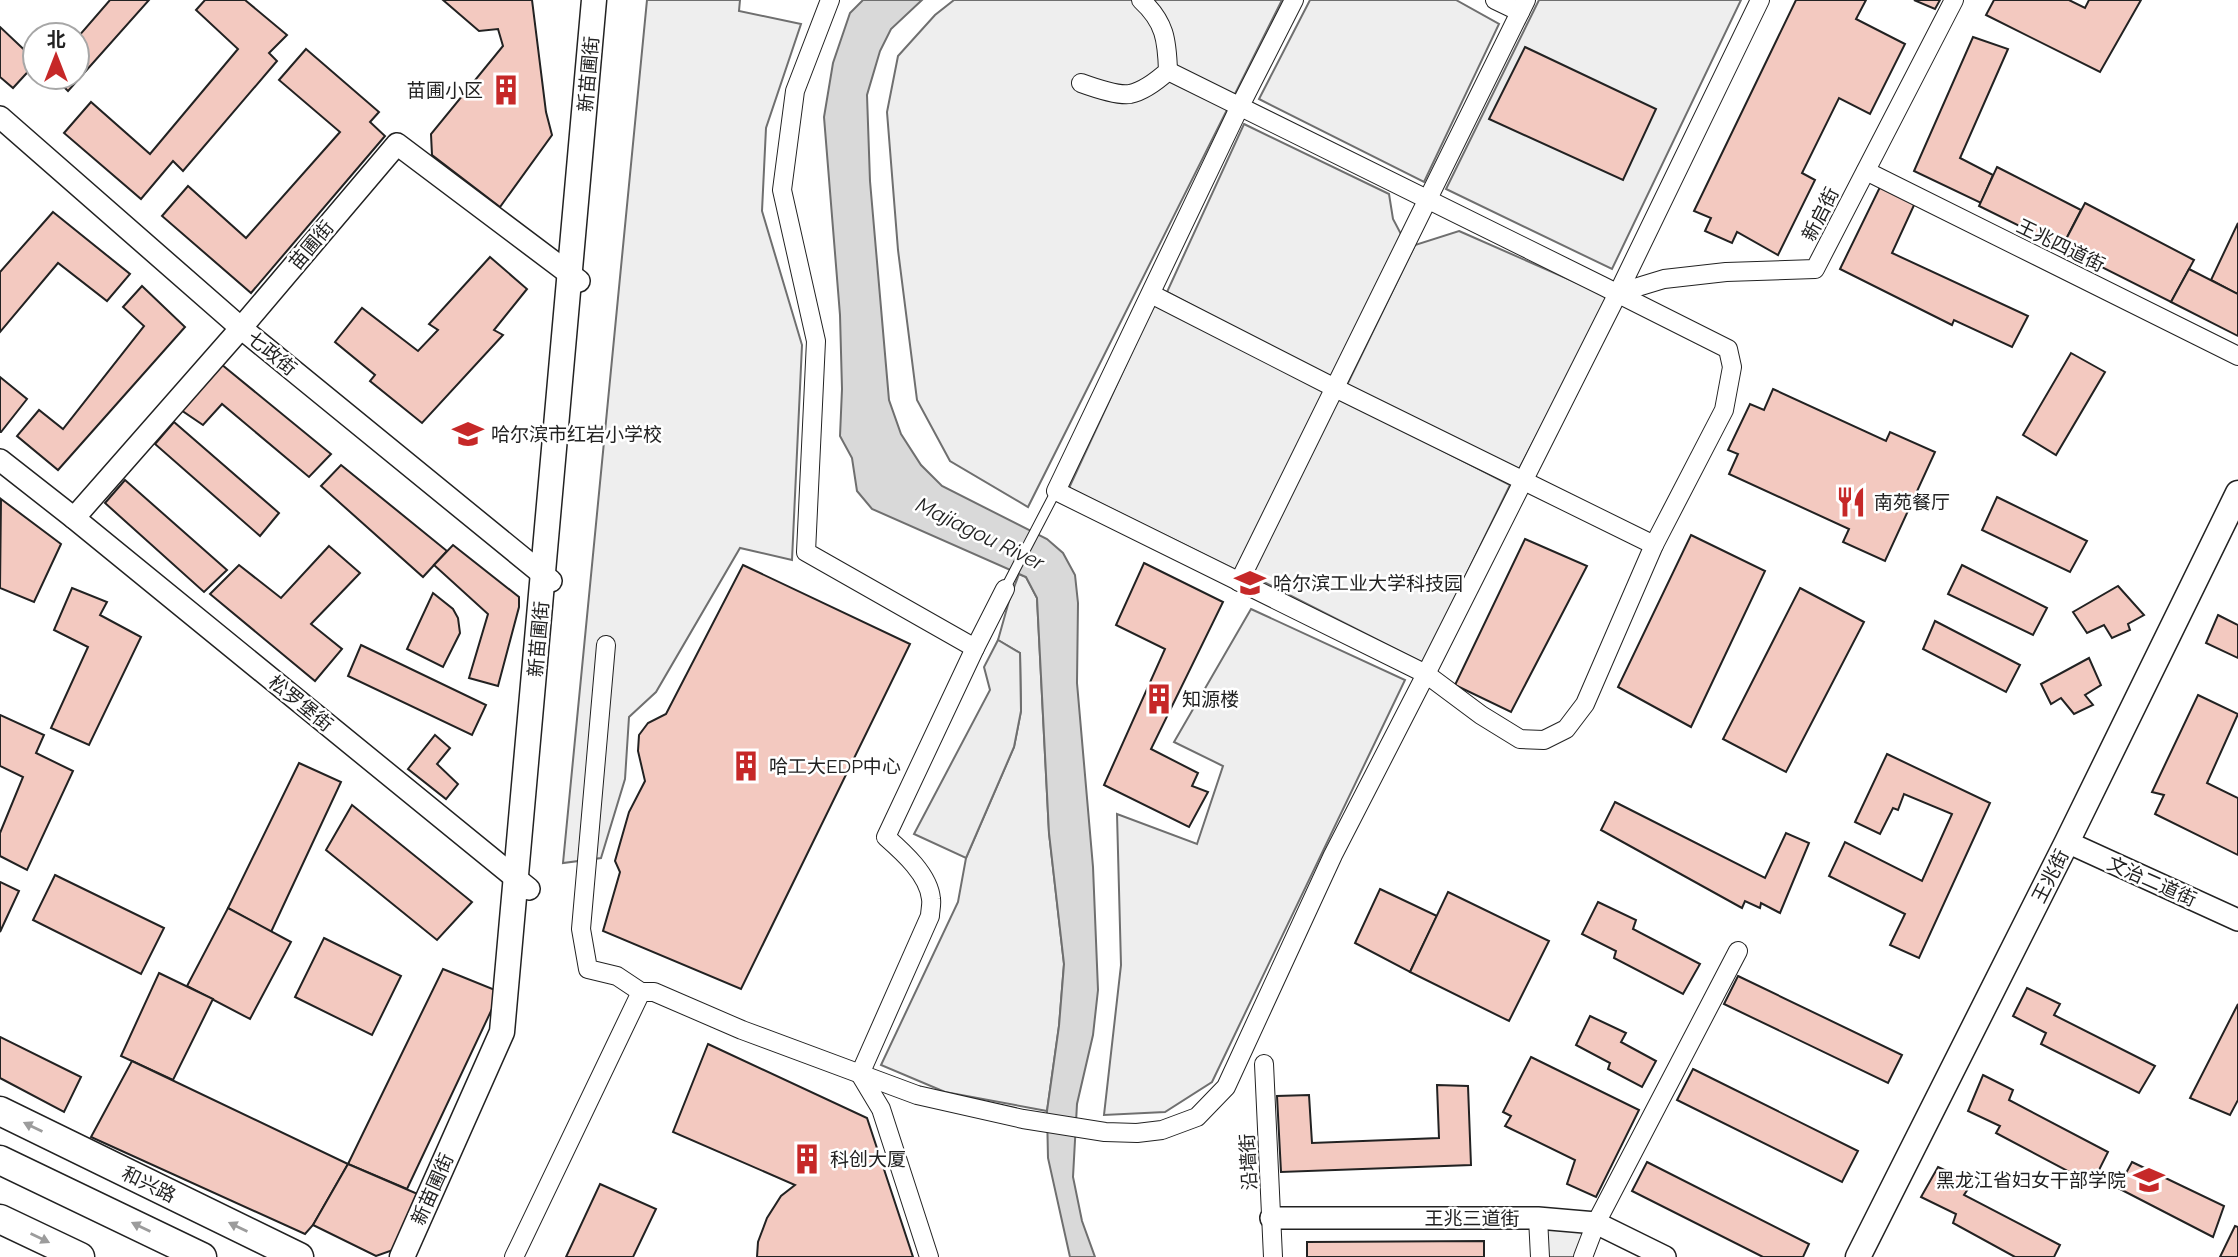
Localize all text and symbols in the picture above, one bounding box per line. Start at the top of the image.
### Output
north arrow [21,21,91,91]
text: 北 [46,28,66,50]
street label: 新苗圃街 [574,35,602,113]
building icon: 苗圃小区 [489,73,523,107]
place label: 苗圃小区 [407,79,483,101]
street label: 新启街 [1797,184,1843,244]
street label: 王兆四道街 [2013,214,2109,276]
street label: 苗圃街 [284,216,338,274]
street label: 七政街 [243,327,301,379]
school or university icon: 哈尔滨市红岩小学校 [451,417,485,451]
place label: 哈尔滨市红岩小学校 [491,423,662,445]
restaurant icon: 南苑餐厅 [1834,485,1868,519]
place label: 南苑餐厅 [1874,491,1950,513]
water label: Majiagou River [912,492,1049,576]
school or university icon: 哈尔滨工业大学科技园 [1233,566,1267,600]
place label: 哈尔滨工业大学科技园 [1273,572,1463,594]
street label: 新苗圃街 [524,600,552,678]
street label: 松罗堡街 [265,671,337,735]
building icon: 知源楼 [1142,682,1176,716]
place label: 知源楼 [1182,688,1239,710]
building icon: 哈工大EDP中心 [729,749,763,783]
place label: 哈工大EDP中心 [769,755,901,777]
street label: 王兆街 [2027,846,2073,906]
street label: 文治二道街 [2104,852,2200,910]
one-way arrow [23,1122,43,1133]
street label: 沿墙街 [1236,1133,1260,1191]
building icon: 科创大厦 [790,1142,824,1176]
place label: 科创大厦 [830,1148,906,1170]
street label: 新苗圃街 [406,1150,458,1228]
street label: 和兴路 [119,1162,179,1206]
school or university icon: 黑龙江省妇女干部学院 [2132,1163,2166,1197]
place label: 黑龙江省妇女干部学院 [1936,1169,2126,1191]
street label: 王兆三道街 [1424,1207,1520,1229]
one-way arrow [228,1221,248,1233]
one-way arrow [130,1222,151,1233]
one-way arrow [30,1232,50,1244]

